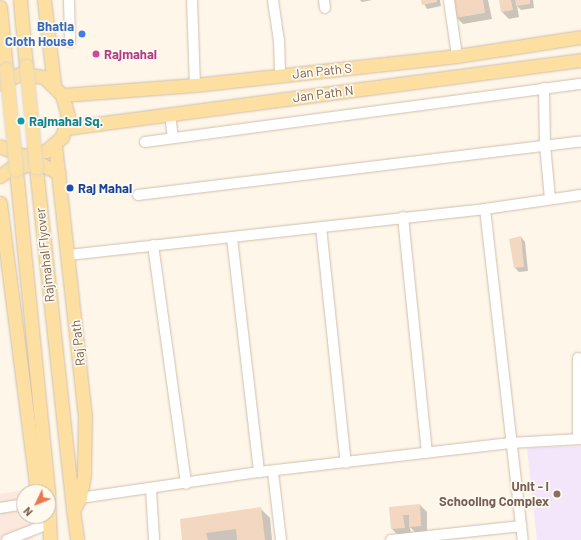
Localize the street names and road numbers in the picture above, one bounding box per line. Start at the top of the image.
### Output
street label: Jan Path S [291,60,353,82]
street label: Jan Path N [292,83,354,105]
street label: Rajmahal Flyover [32,207,58,303]
street label: Raj Path [68,319,88,367]

